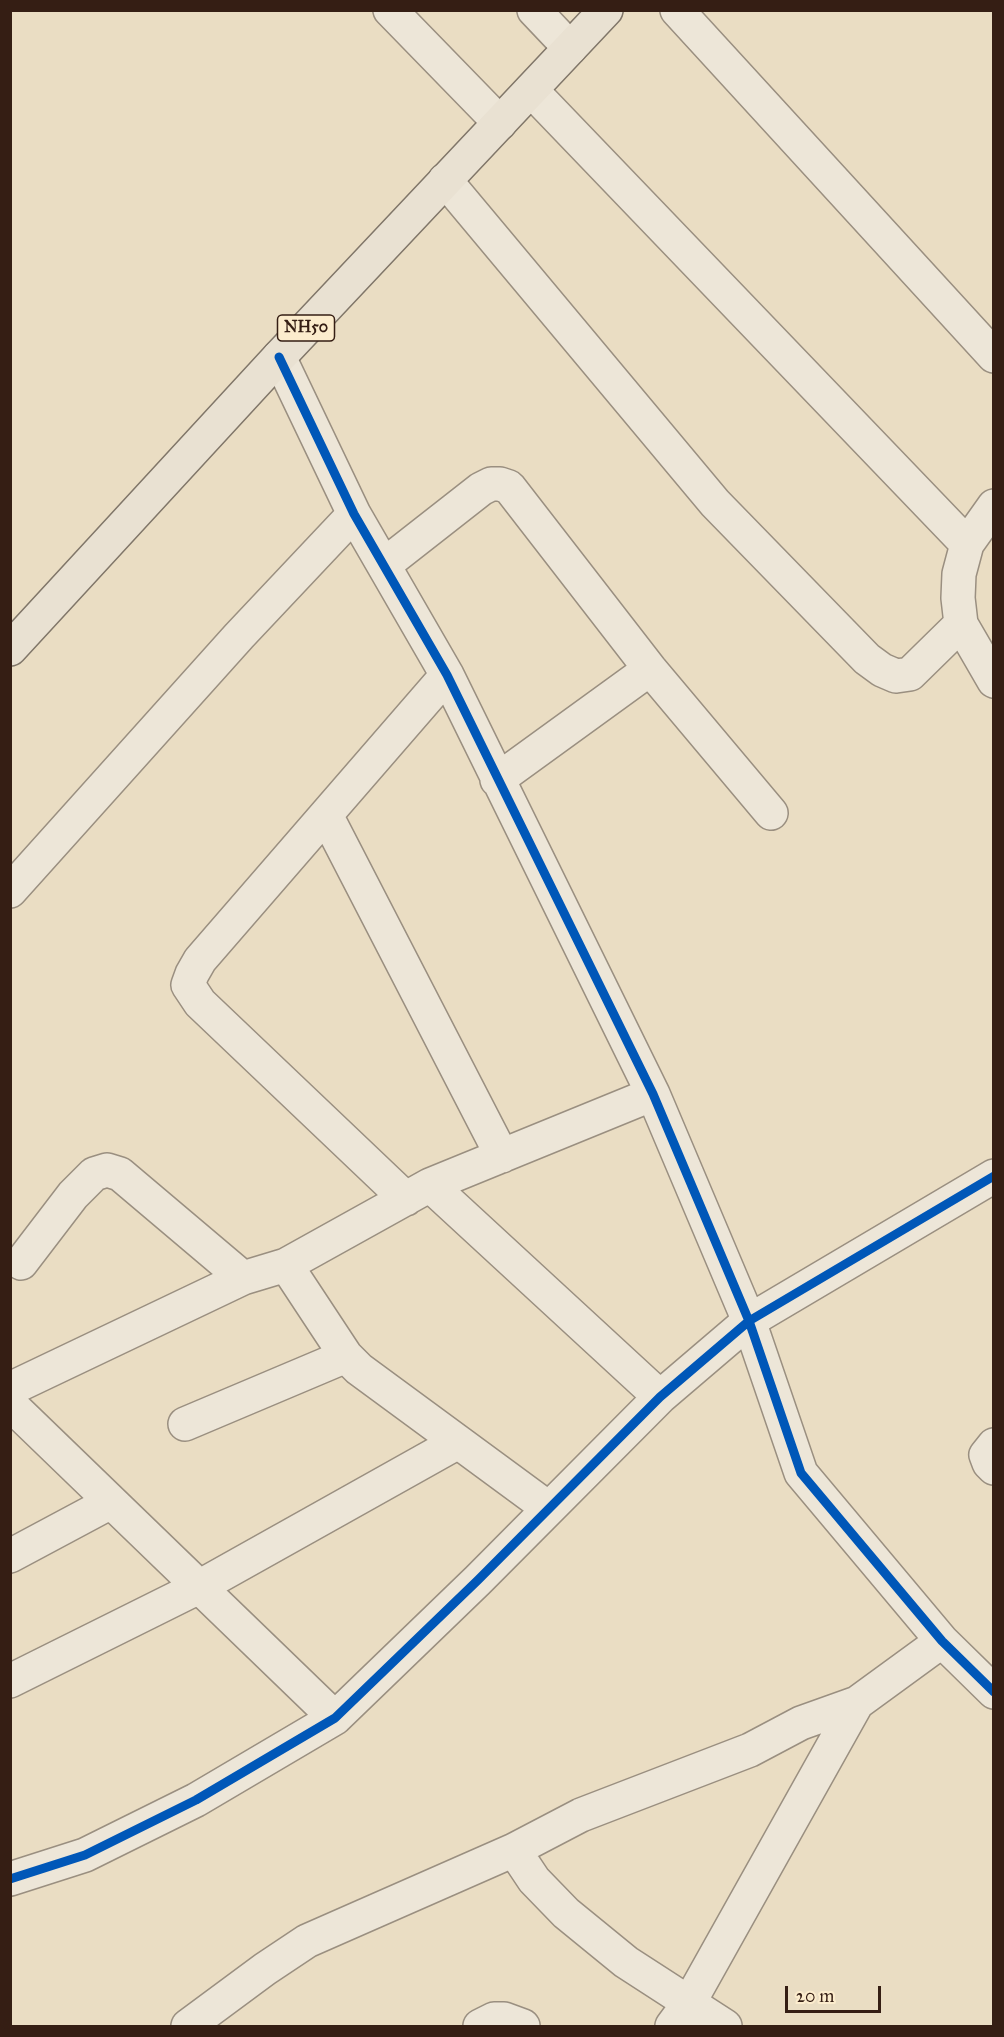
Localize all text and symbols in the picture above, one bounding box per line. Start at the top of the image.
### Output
road number: NH50 [278,315,334,341]
scale bar [788,1974,884,2012]
text: 20 m [796,1985,834,2007]

